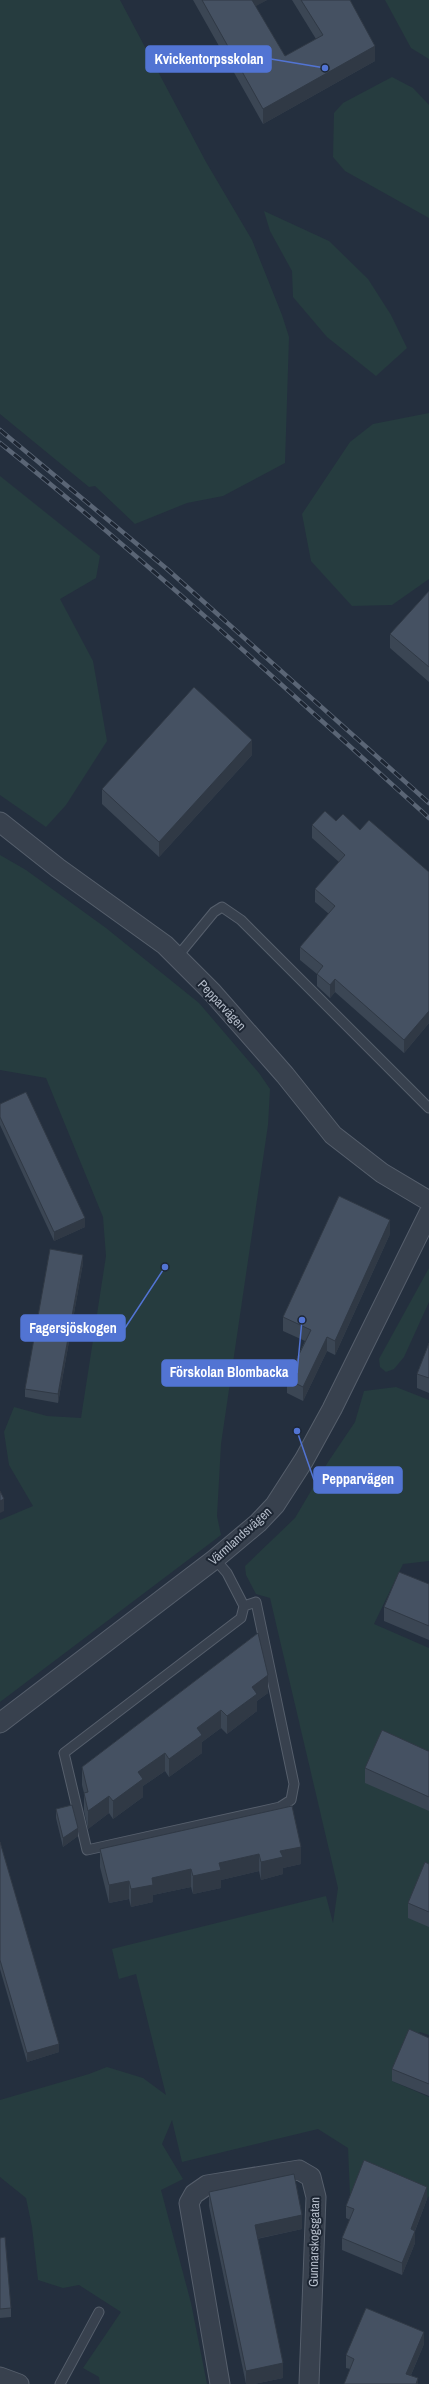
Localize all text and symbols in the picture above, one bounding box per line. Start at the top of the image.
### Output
callout: Kvickentorpsskolan [146,46,271,72]
text: Kvickentorpsskolan [154,50,264,68]
street label: Pepparvägen [194,976,250,1034]
callout: Fagersjöskogen [21,1315,125,1341]
text: Fagersjöskogen [29,1319,117,1337]
callout: Förskolan Blombacka [162,1360,297,1386]
text: Förskolan Blombacka [170,1363,289,1381]
callout: Pepparvägen [314,1467,402,1493]
text: Pepparvägen [322,1470,394,1488]
street label: Värmlandsvägen [205,1503,275,1569]
street label: Gunnarskogsgatan [305,2197,323,2287]

